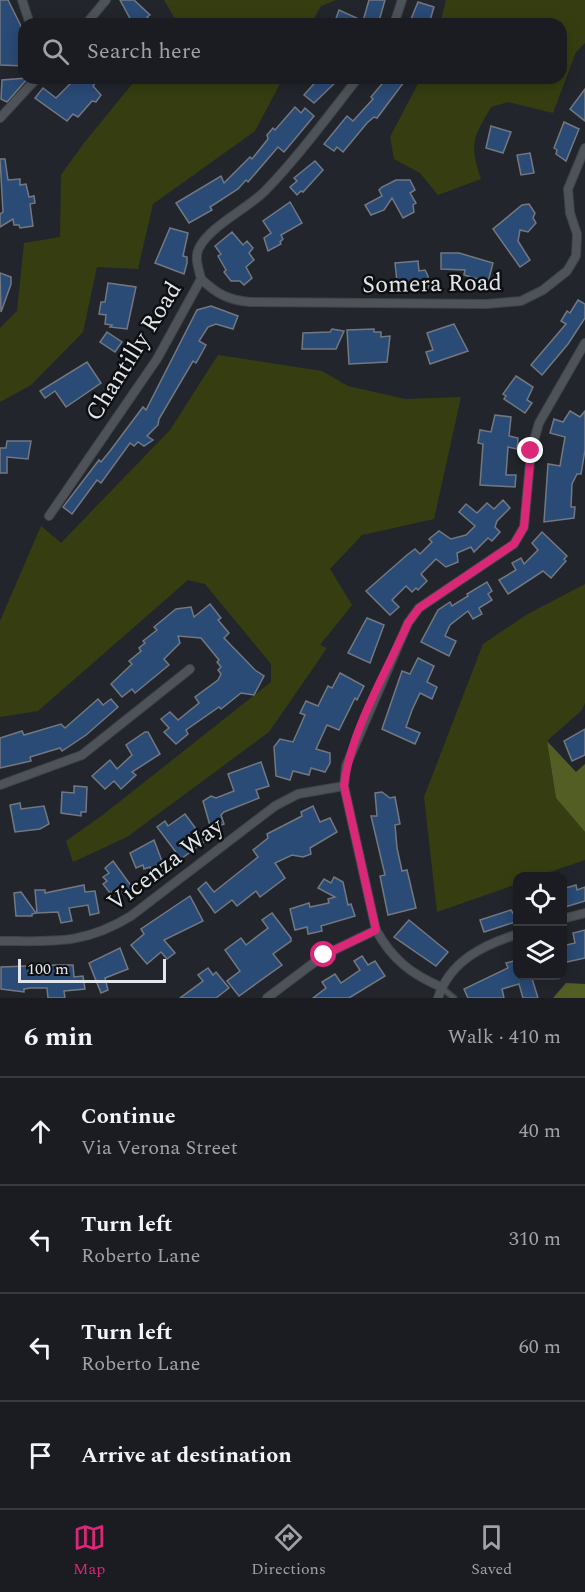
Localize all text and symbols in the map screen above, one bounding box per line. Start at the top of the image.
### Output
search box [18,18,567,84]
icon: search [39,35,72,68]
text: Search here [87,35,201,68]
street label: Somera Road [362,265,502,303]
street label: Chantilly Road [77,275,191,428]
route end [517,437,543,463]
street label: Vicenza Way [100,808,233,921]
map controls [513,872,567,980]
button: locate [513,872,567,926]
button: layers [513,926,567,980]
route start [310,941,336,967]
scale bar [18,956,166,983]
text: 100 m [27,957,69,981]
text: 6 min [24,1017,93,1057]
text: Walk · 410 m [448,1022,561,1052]
text: Continue [81,1100,176,1133]
icon: ahead [24,1115,57,1148]
text: 40 m [519,1116,561,1146]
text: Via Verona Street [81,1133,238,1163]
text: Turn left [81,1208,173,1241]
icon: left [24,1223,57,1256]
text: 310 m [509,1224,561,1254]
text: Roberto Lane [81,1241,200,1271]
text: Turn left [81,1316,173,1349]
icon: left [24,1331,57,1364]
text: 60 m [519,1332,561,1362]
text: Roberto Lane [81,1349,200,1379]
icon: arrive [24,1439,57,1472]
text: Arrive at destination [81,1439,292,1472]
tab: Map [73,1521,106,1581]
tab: Directions [251,1521,326,1581]
tab: Saved [471,1521,512,1581]

